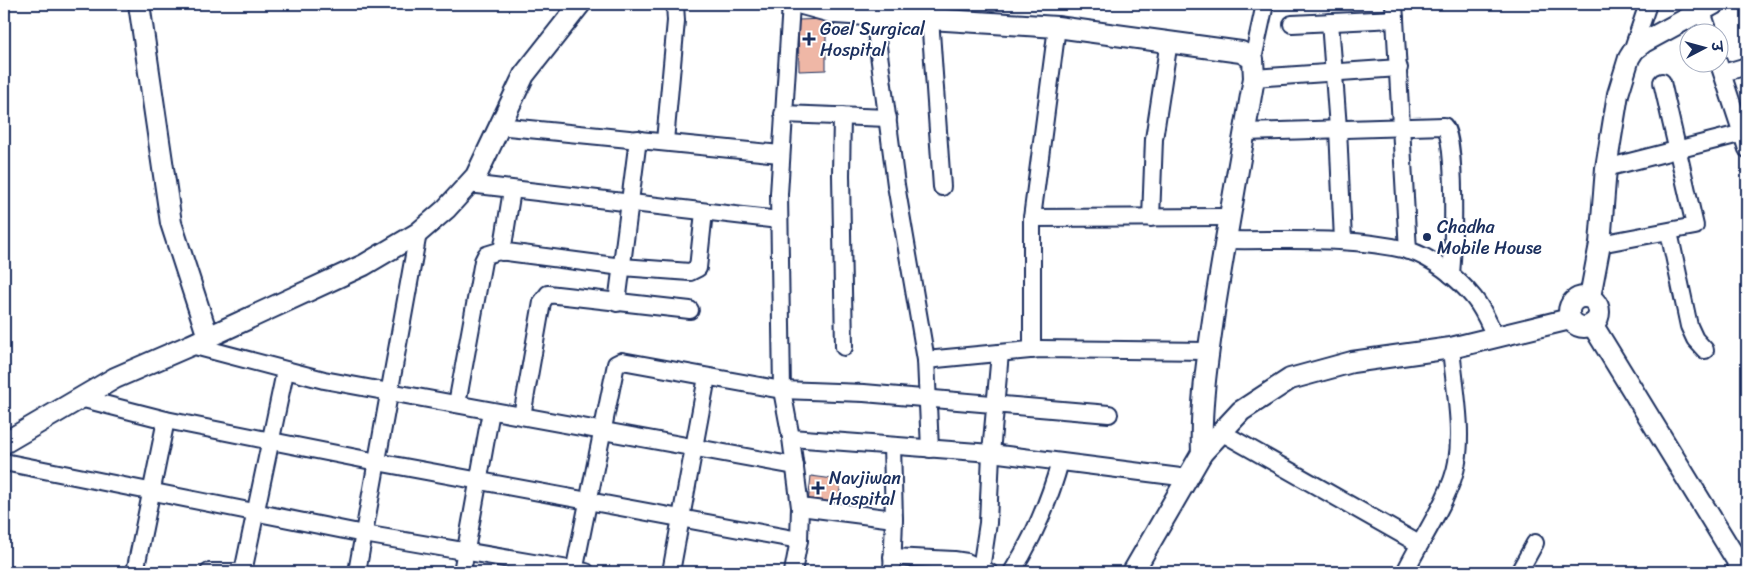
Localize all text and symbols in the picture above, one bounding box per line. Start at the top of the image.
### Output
place label: Goel Surgical Hospital [820,13,926,66]
north arrow [1678,22,1728,72]
marker: Goel Surgical Hospital [802,32,816,46]
text: उ [1703,39,1730,54]
place label: Chadha Mobile House [1437,211,1542,264]
marker: Chadha Mobile House [1421,231,1433,243]
place label: Navjiwan Hospital [829,462,901,515]
marker: Navjiwan Hospital [811,481,825,495]

